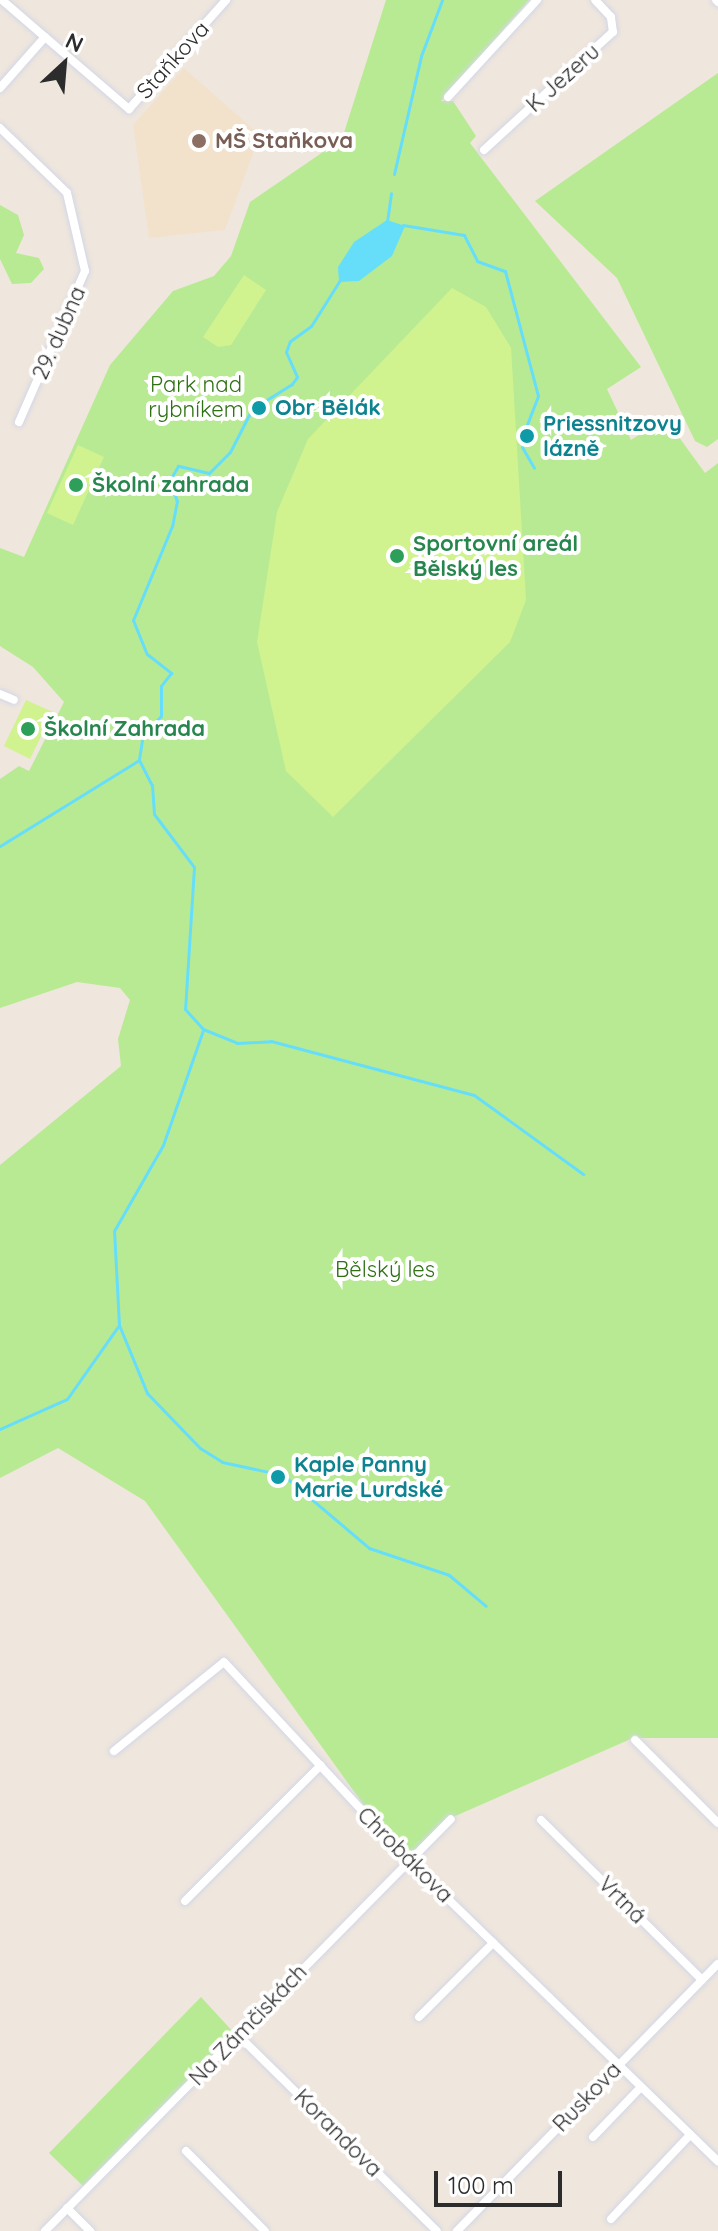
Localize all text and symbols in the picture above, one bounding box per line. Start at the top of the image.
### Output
street label: Staňkova [131,16,215,104]
north arrow [24,24,104,104]
text: N [61,26,88,59]
street label: K Jezeru [521,38,605,118]
place label: MŠ Staňkova [215,128,353,154]
marker: MŠ Staňkova [190,132,208,150]
street label: 29. dubna [27,282,91,384]
park label: Park nad rybníkem [148,371,244,422]
place label: Obr Bělák [275,395,381,421]
marker: Obr Bělák [250,399,268,417]
place label: Priessnitzovy lázně [543,410,682,462]
marker: Priessnitzovy lázně [518,427,536,445]
place label: Školní zahrada [92,472,249,498]
marker: Školní zahrada [67,476,85,494]
place label: Sportovní areál Bělský les [413,530,578,582]
marker: Sportovní areál Bělský les [388,547,406,565]
place label: Školní Zahrada [44,716,205,742]
marker: Školní Zahrada [19,720,37,738]
park label: Bělský les [335,1257,435,1283]
place label: Kaple Panny Marie Lurdské [294,1451,443,1502]
marker: Kaple Panny Marie Lurdské [269,1468,287,1486]
street label: Chrobákova [352,1802,458,1908]
street label: Vrtná [593,1871,651,1929]
street label: Na Zámčiskách [184,1959,312,2091]
street label: Ruskova [547,2057,627,2137]
street label: Korandova [289,2084,387,2182]
scale bar [438,2155,566,2205]
text: 100 m [448,2170,514,2200]

